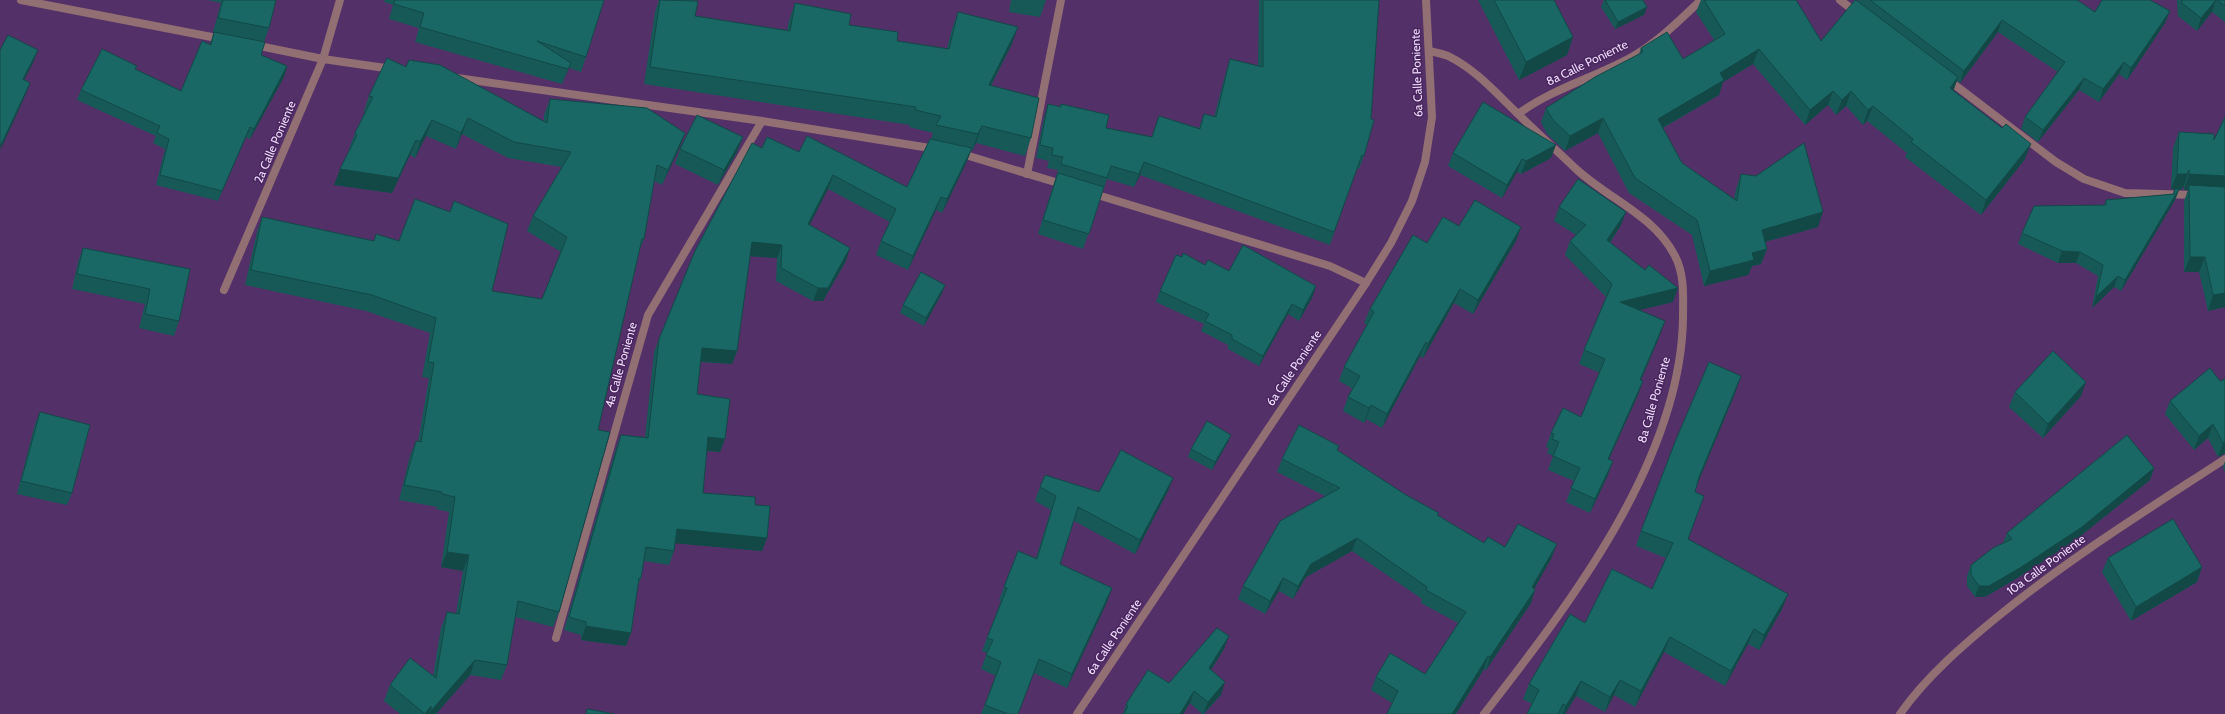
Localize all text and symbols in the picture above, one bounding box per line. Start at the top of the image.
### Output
street label: 6a Calle Poniente [1407,29,1426,117]
street label: 8a Calle Poniente [1544,36,1630,89]
street label: 2a Calle Poniente [250,98,299,185]
street label: 4a Calle Poniente [601,320,640,409]
street label: 6a Calle Poniente [1263,327,1325,409]
street label: 8a Calle Poniente [1634,355,1673,445]
street label: 10a Calle Poniente [2003,531,2088,598]
street label: 6a Calle Poniente [1083,596,1145,678]

